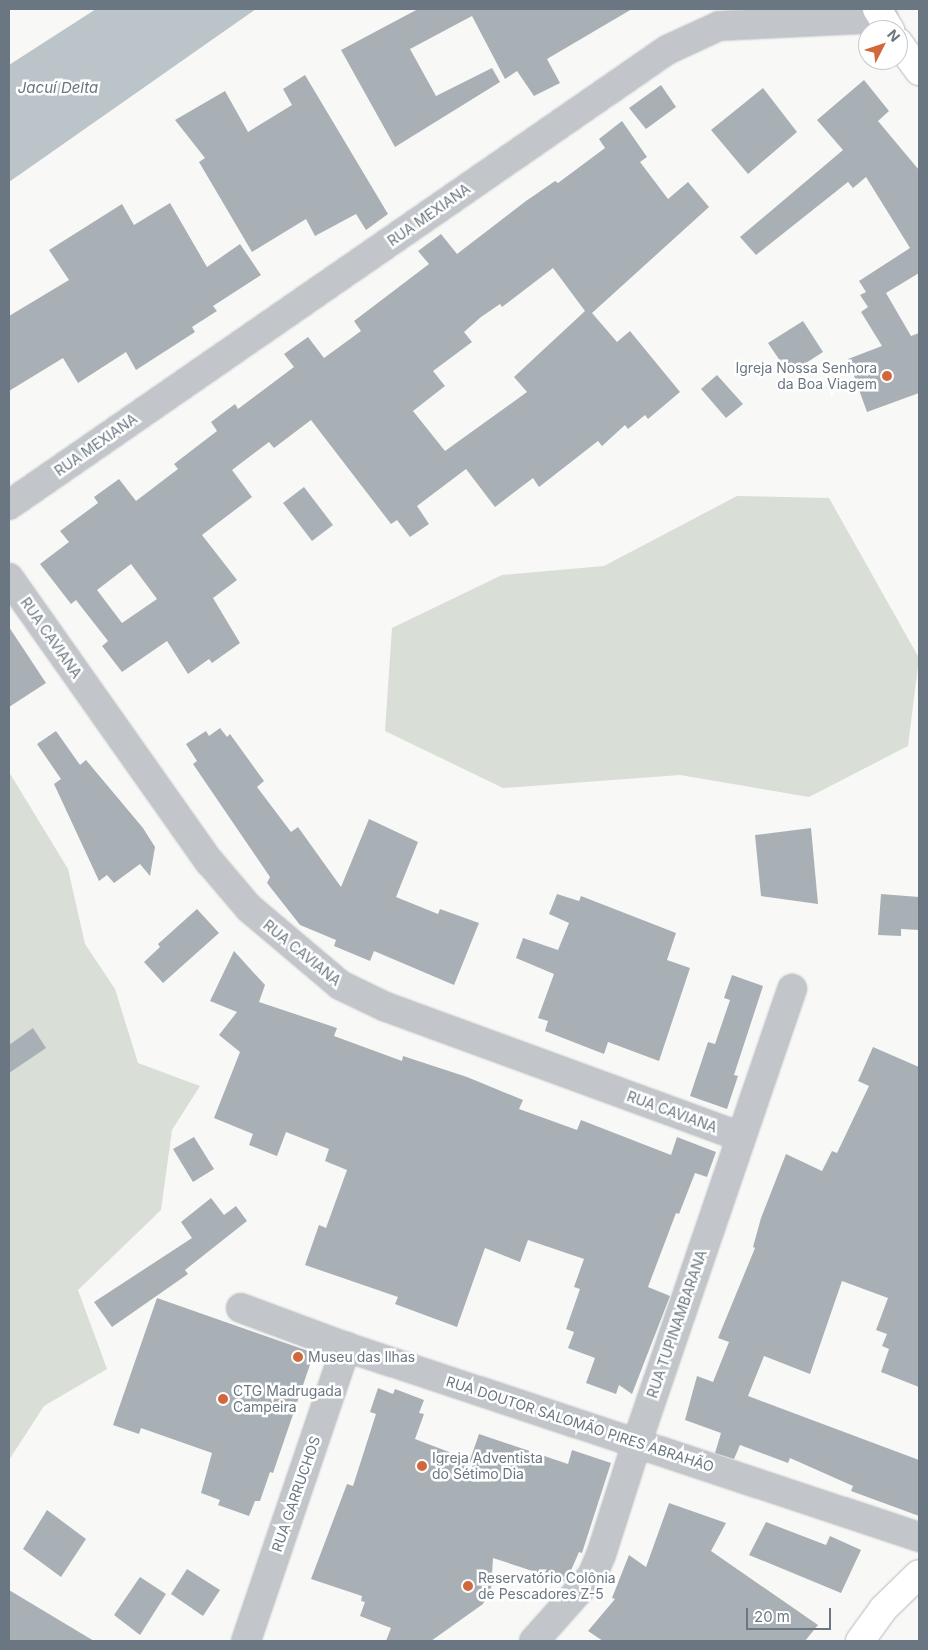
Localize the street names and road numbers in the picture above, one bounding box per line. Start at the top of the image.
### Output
street label: RUA MEXIANA [384,180,474,250]
street label: RUA MEXIANA [51,410,141,480]
street label: RUA CAVIANA [17,594,85,682]
street label: RUA CAVIANA [260,917,344,989]
street label: RUA CAVIANA [625,1088,719,1136]
street label: RUA TUPINAMBARANA [644,1248,710,1400]
street label: RUA DOUTOR SALOMÃO PIRES ABRAHÃO [444,1373,716,1475]
street label: RUA GARRUCHOS [268,1434,324,1554]

